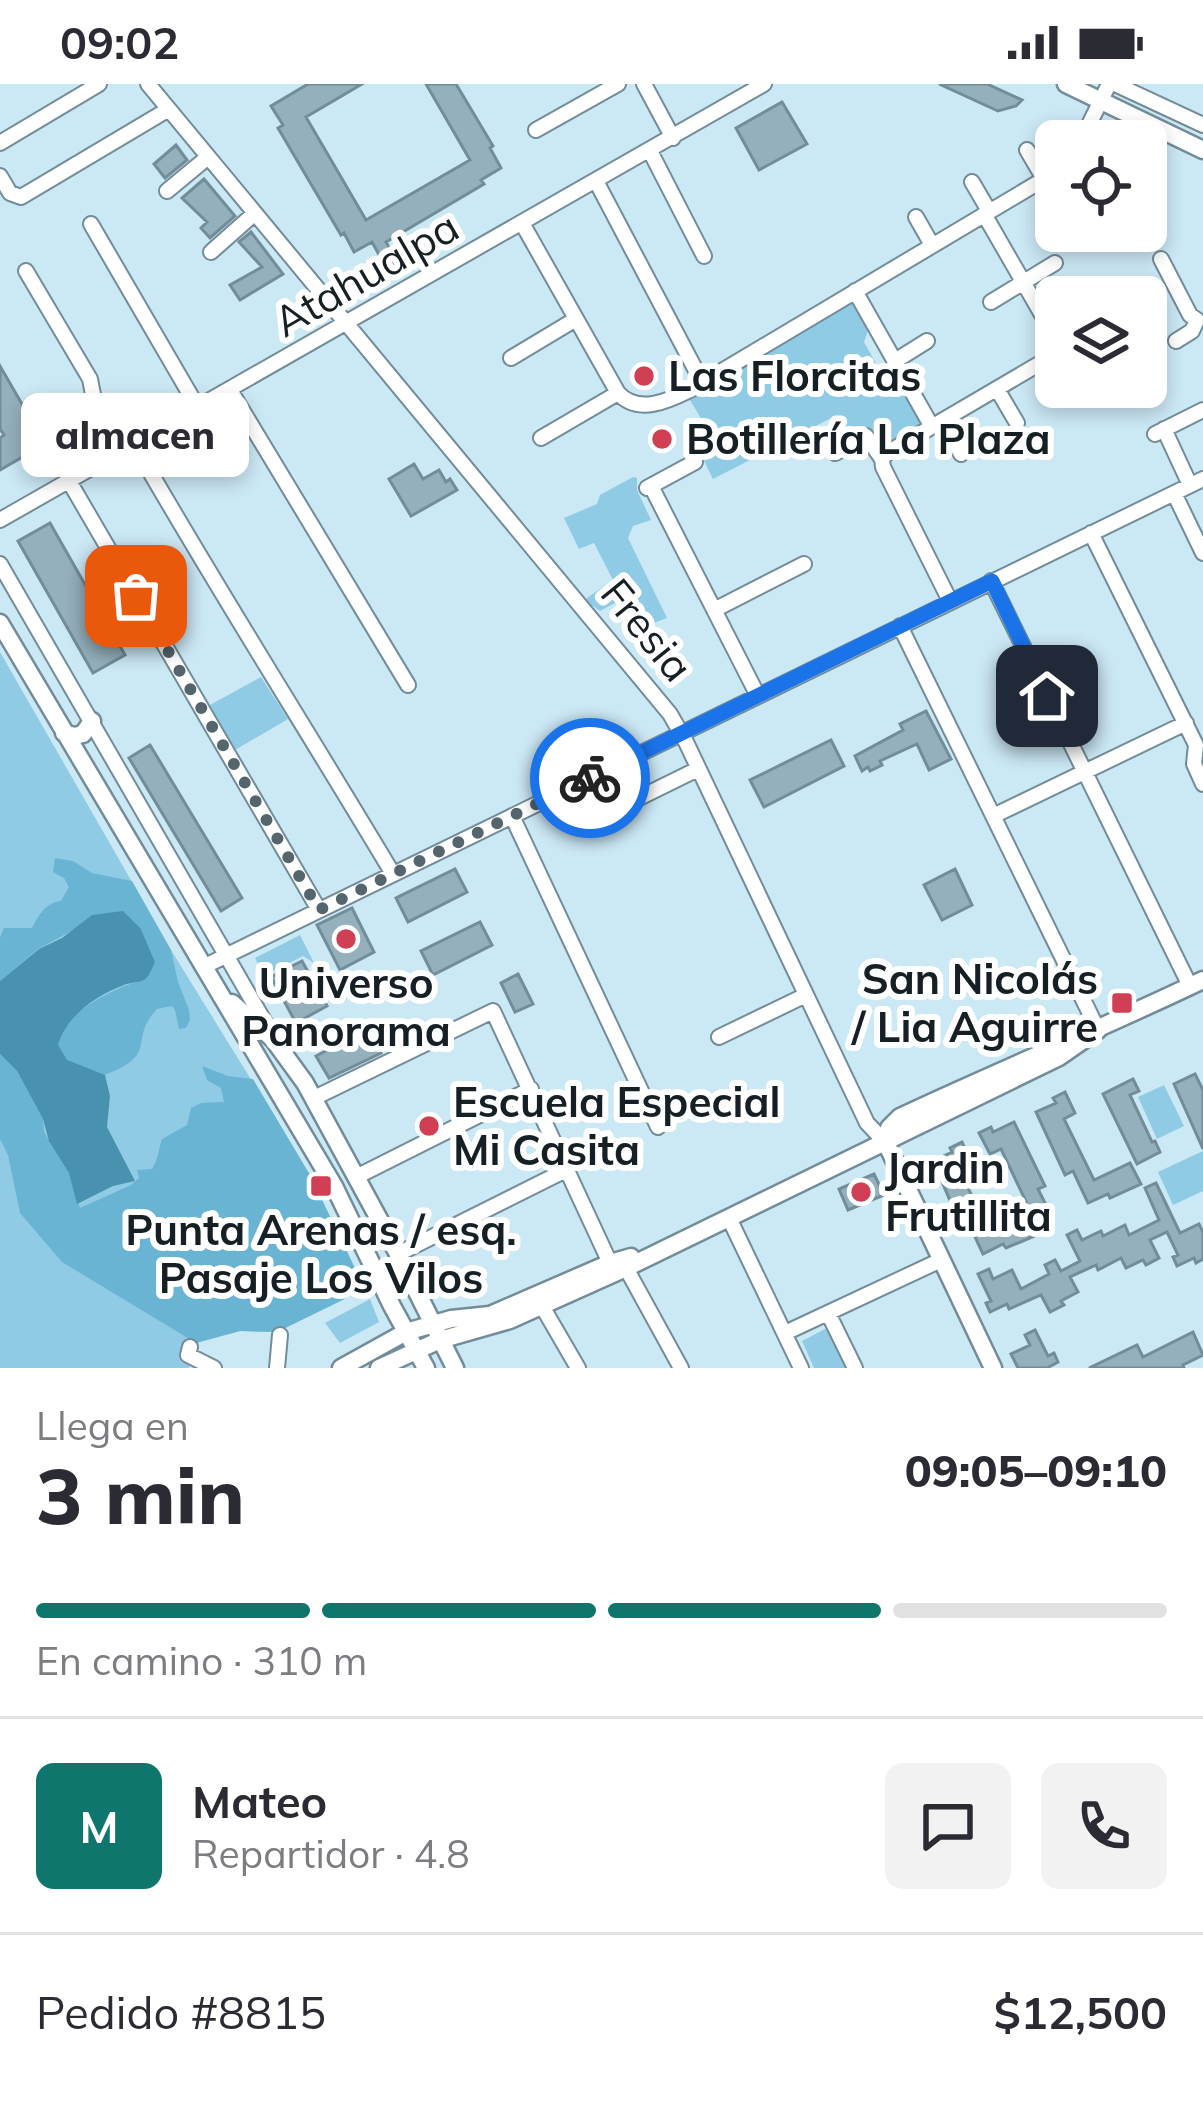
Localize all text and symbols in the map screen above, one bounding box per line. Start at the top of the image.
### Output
text: 09:02 [60,14,179,70]
map controls [1035,120,1167,408]
button: locate [1035,120,1167,252]
street label: Atahualpa [264,199,468,348]
button: layers [1035,276,1167,408]
place label: Las Florcitas [668,349,921,402]
marker: Las Florcitas [631,363,657,389]
callout: almacen [22,392,250,476]
text: almacen [55,410,215,459]
place label: Botillería La Plaza [686,412,1050,465]
marker: Botillería La Plaza [649,426,675,452]
pin [85,545,187,647]
icon: bag [103,563,169,629]
street label: Fresia [590,568,705,692]
pin [996,645,1098,747]
icon: home [1014,663,1080,729]
courier [530,718,650,838]
icon: bike [557,745,623,811]
marker: Universo Panorama [333,926,359,952]
place label: San Nicolás / Lia Aguirre [850,952,1098,1053]
place label: Universo Panorama [241,956,451,1057]
marker: San Nicolás / Lia Aguirre [1109,990,1135,1016]
place label: Escuela Especial Mi Casita [453,1075,781,1176]
marker: Escuela Especial Mi Casita [416,1113,442,1139]
place label: Jardin Frutillita [885,1141,1052,1242]
marker: Punta Arenas / esq. Pasaje Los Vilos [308,1173,334,1199]
marker: Jardin Frutillita [848,1179,874,1205]
place label: Punta Arenas / esq. Pasaje Los Vilos [125,1203,517,1304]
text: Llega en [36,1401,189,1450]
text: 09:05–09:10 [905,1442,1167,1498]
text: 3 min [36,1446,245,1544]
text: En camino · 310 m [36,1636,367,1685]
button: chat [885,1763,1011,1889]
button: phone [1041,1763,1167,1889]
text: Mateo [192,1773,327,1829]
text: M [79,1798,119,1854]
text: Repartidor · 4.8 [192,1829,470,1878]
text: Pedido #8815 [36,1984,326,2040]
text: $12,500 [994,1984,1167,2040]

